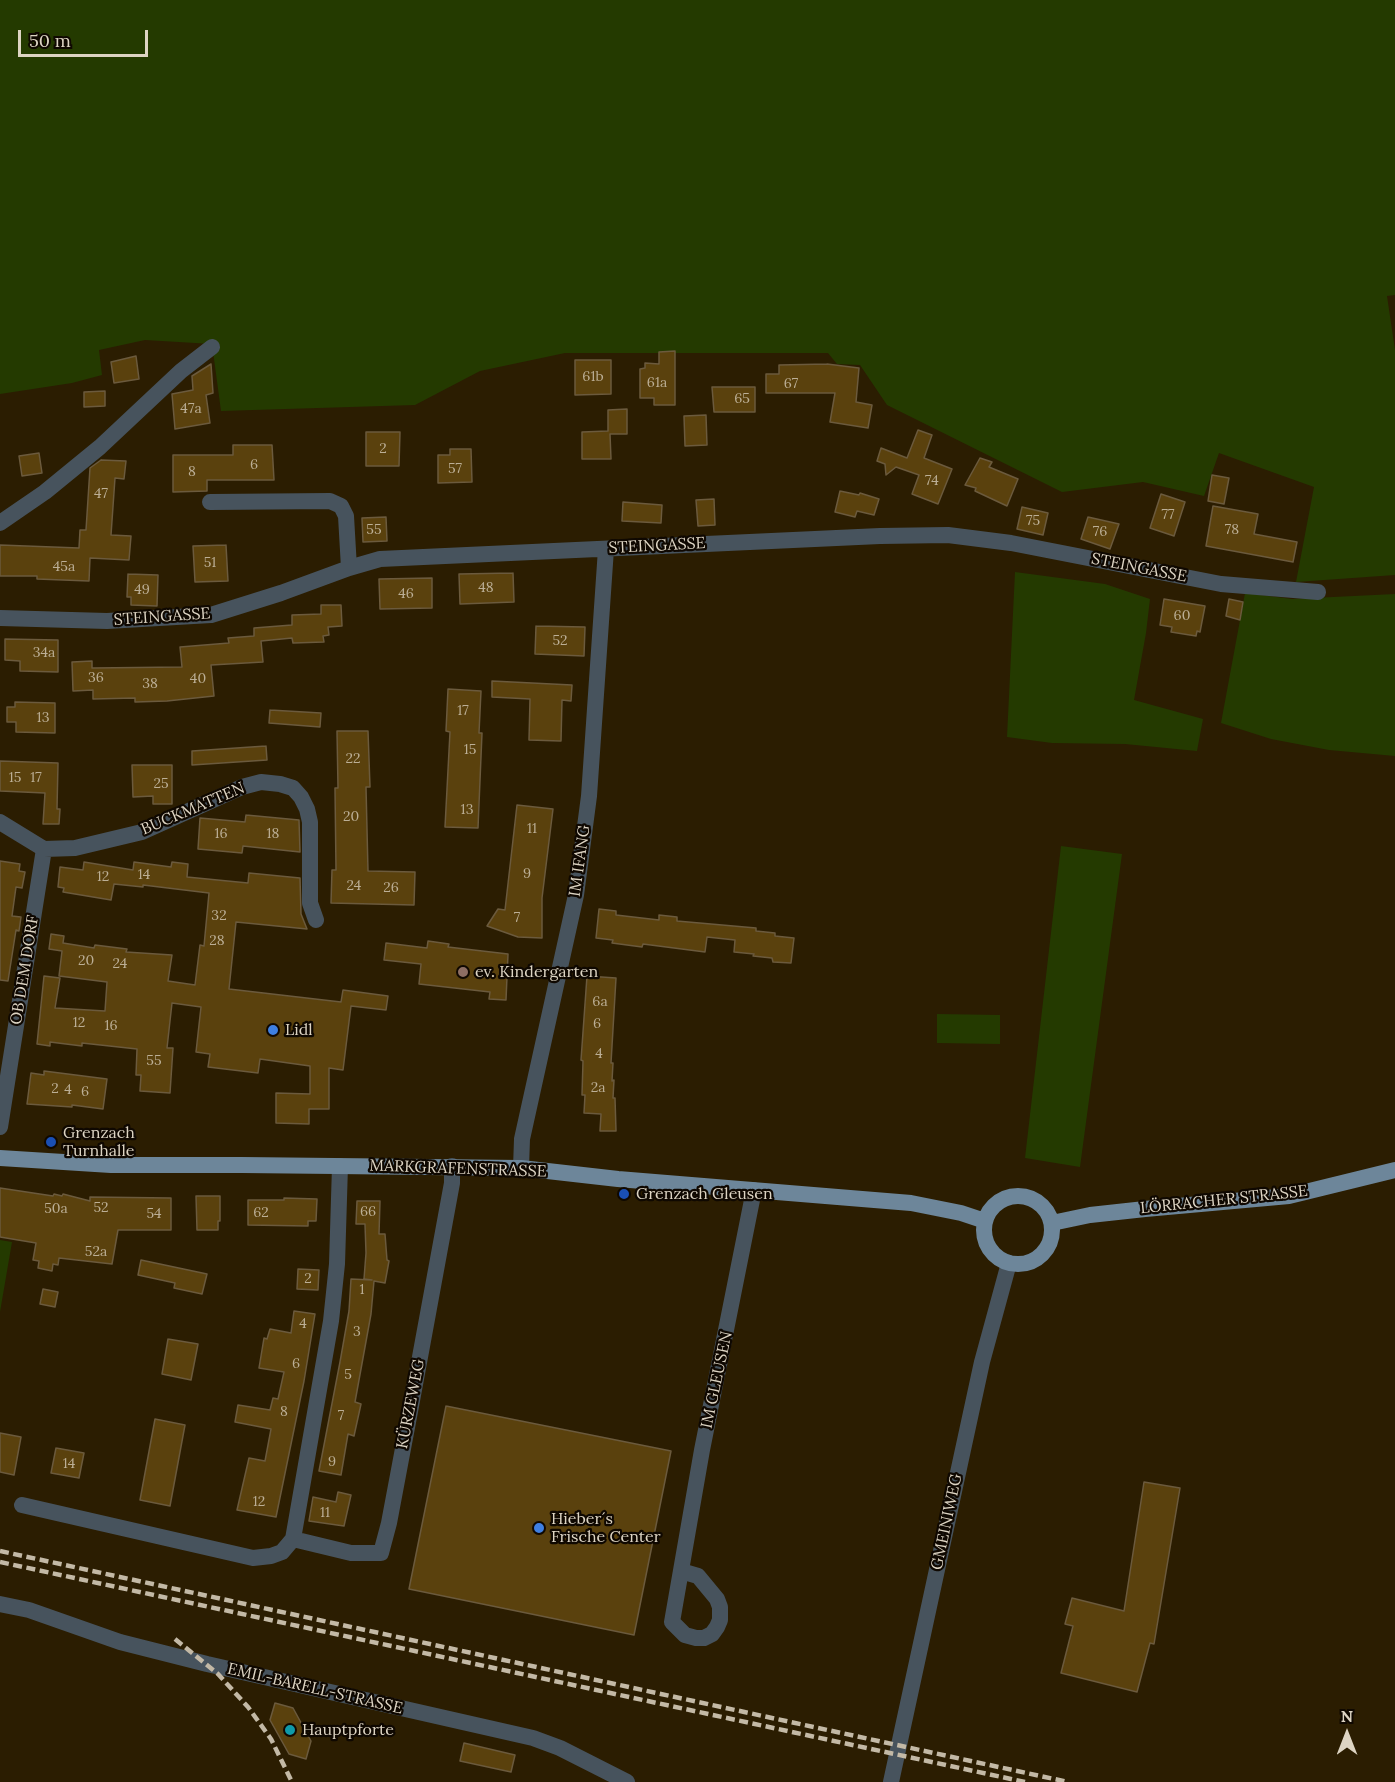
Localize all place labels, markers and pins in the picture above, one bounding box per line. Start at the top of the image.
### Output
place label: ev. Kindergarten [475,962,598,982]
marker: ev. Kindergarten [456,965,470,979]
place label: Lidl [285,1020,313,1040]
marker: Lidl [266,1023,280,1037]
place label: Grenzach Turnhalle [63,1123,135,1161]
marker: Grenzach Turnhalle [44,1135,58,1149]
place label: Grenzach Gleusen [636,1184,773,1204]
marker: Grenzach Gleusen [617,1187,631,1201]
place label: Hieber´s Frische Center [551,1509,661,1547]
marker: Hieber´s Frische Center [532,1521,546,1535]
place label: Hauptpforte [302,1720,394,1740]
marker: Hauptpforte [283,1723,297,1737]

